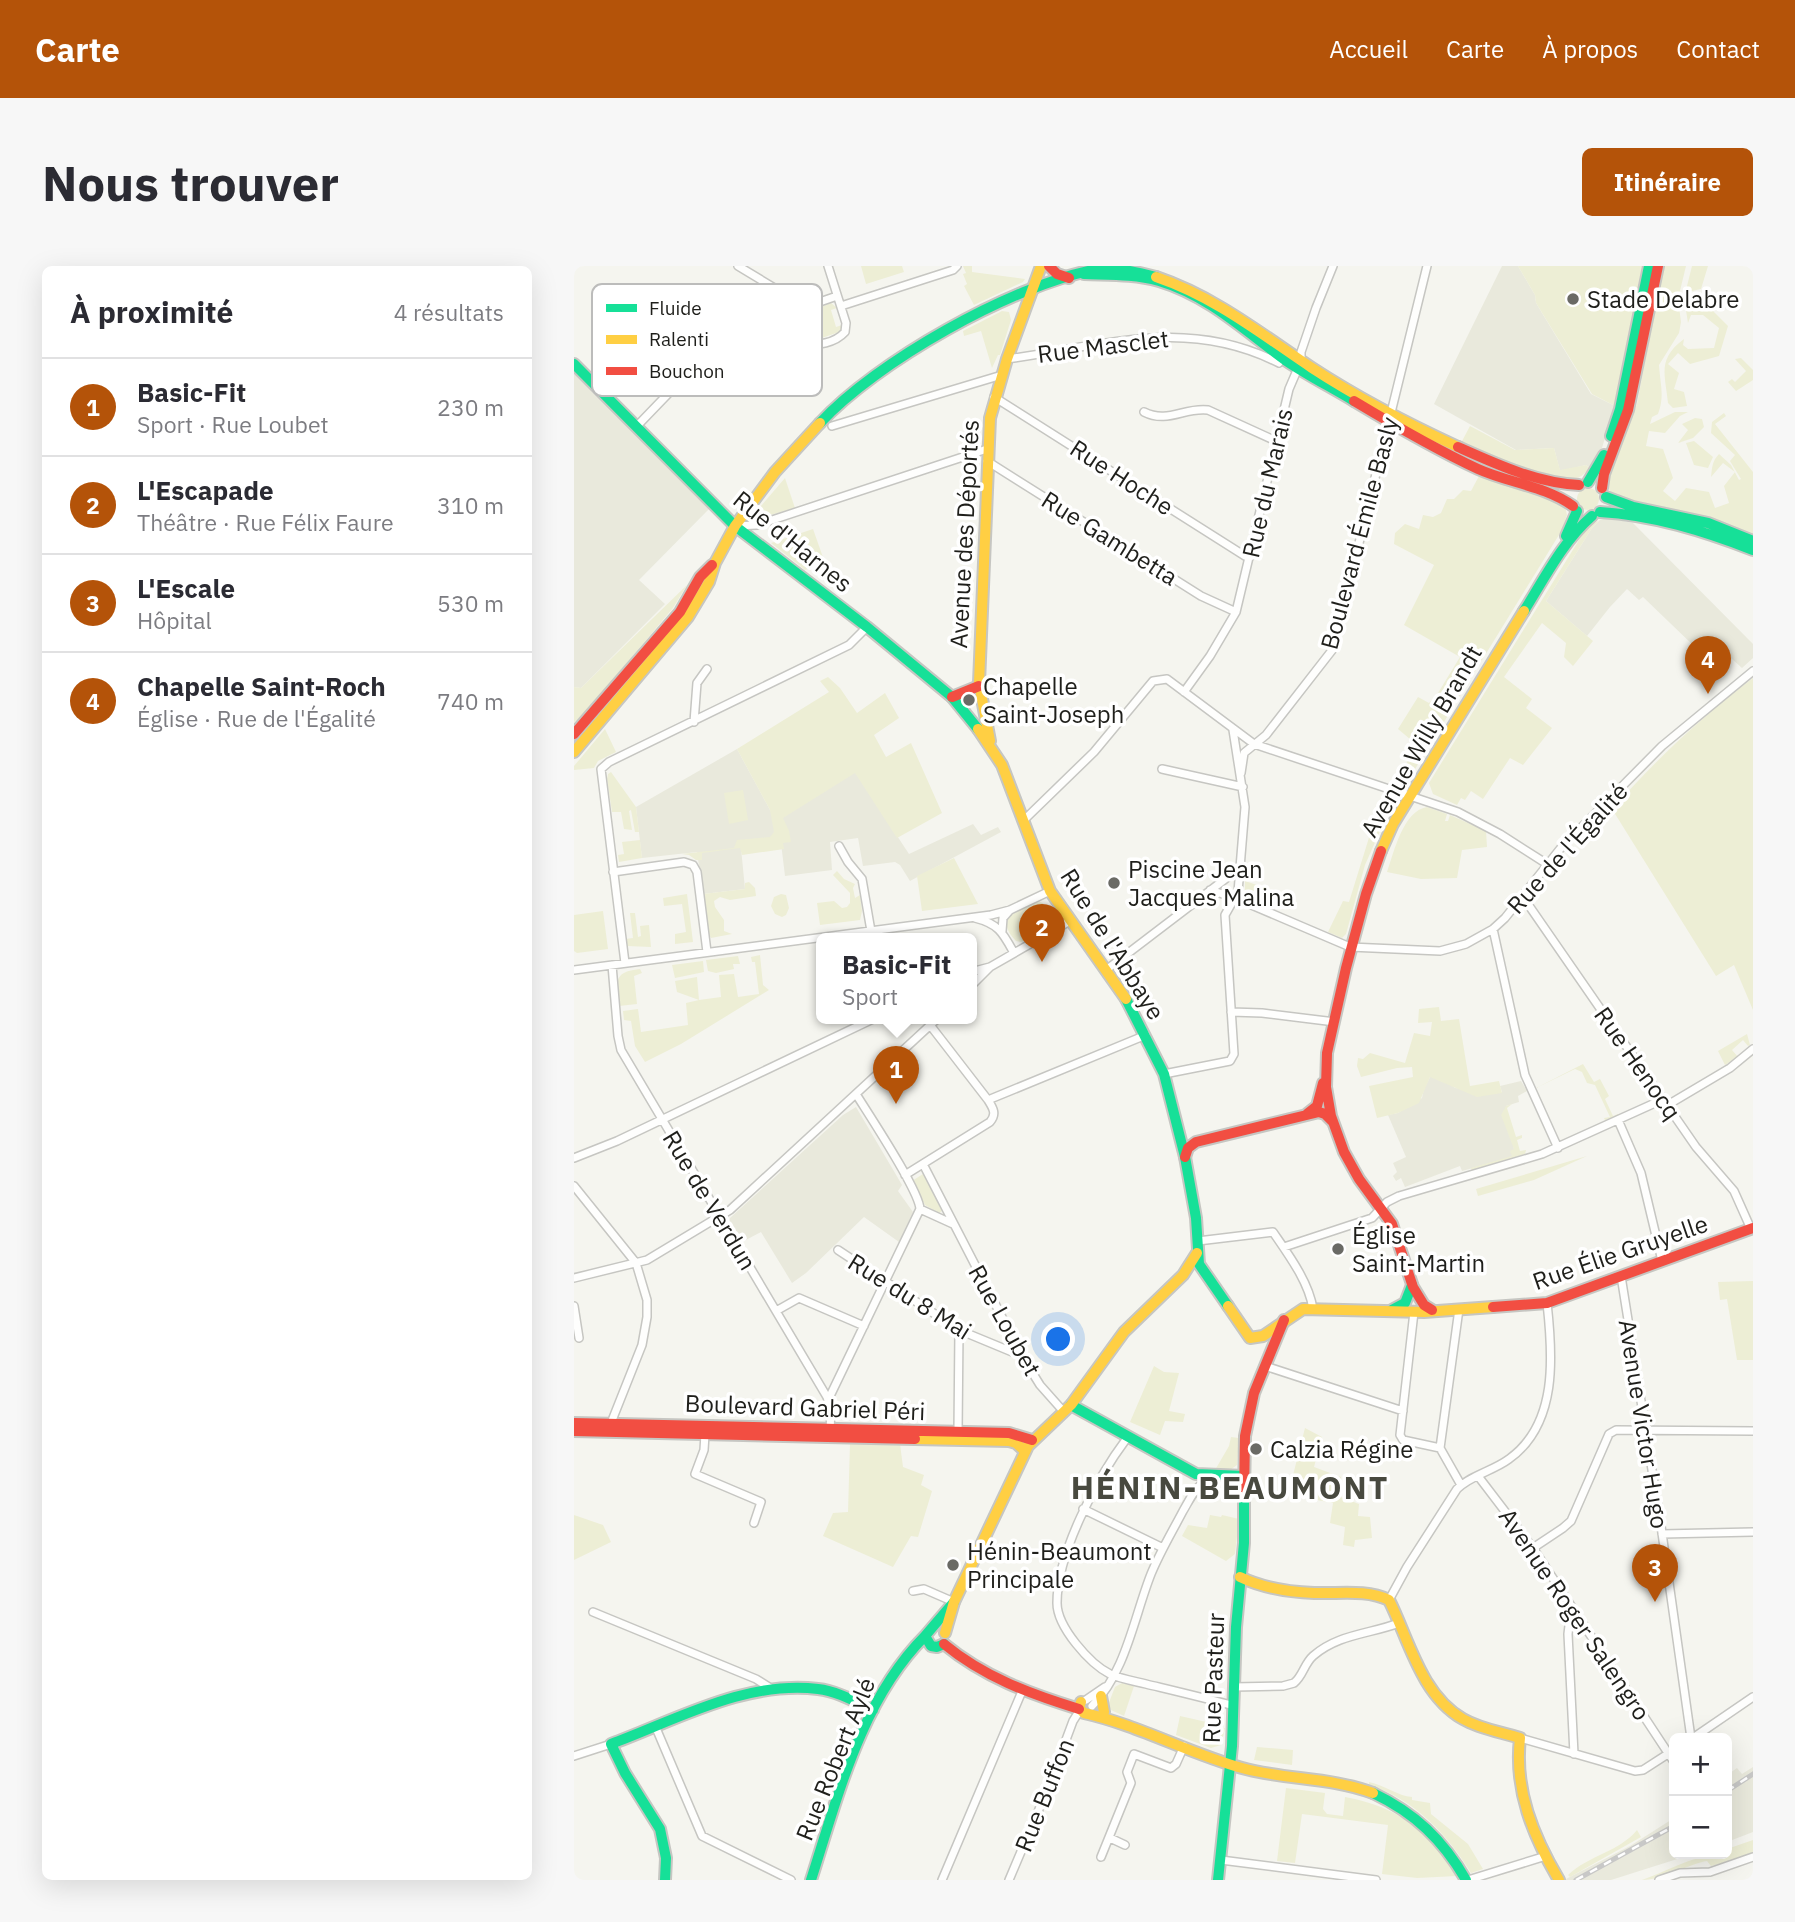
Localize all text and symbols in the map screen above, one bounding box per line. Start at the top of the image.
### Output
text: Carte [35,28,120,71]
text: Accueil [1329,33,1408,65]
text: Carte [1446,33,1504,65]
text: À propos [1542,33,1638,65]
text: Contact [1676,33,1760,65]
button: Itinéraire [1582,148,1753,216]
text: Nous trouver [42,151,339,214]
place label: Stade Delabre [1587,283,1739,315]
legend [592,284,822,396]
marker: Stade Delabre [1565,291,1581,307]
text: À proximité [70,292,233,331]
text: Fluide [649,296,702,320]
text: 4 résultats [394,297,504,327]
street label: Rue Masclet [1036,322,1170,370]
text: Ralenti [649,327,709,351]
text: Bouchon [649,359,725,383]
text: Basic-Fit [137,375,246,409]
text: 1 [86,392,100,422]
text: 230 m [437,392,504,422]
street label: Rue du Marais [1234,405,1300,561]
text: Sport · Rue Loubet [137,409,329,439]
street label: Boulevard Émile Basly [1313,413,1405,653]
street label: Avenue des Déportés [942,419,986,649]
street label: Rue Hoche [1064,432,1180,522]
text: L'Escapade [137,473,274,507]
street label: Rue d'Harnes [727,483,859,599]
street label: Rue Gambetta [1036,483,1184,593]
text: 2 [86,490,100,520]
text: 310 m [437,490,504,520]
text: Théâtre · Rue Félix Faure [137,507,394,537]
text: L'Escale [137,571,235,605]
text: 3 [86,588,100,618]
text: 530 m [437,588,504,618]
text: Hôpital [137,605,212,635]
pin: 4 [1685,636,1731,694]
street label: Avenue Willy Brandt [1353,639,1489,843]
text: Chapelle Saint-Roch [137,669,386,703]
place label: Chapelle Saint-Joseph [983,670,1124,730]
text: 4 [86,686,100,716]
text: 740 m [437,686,504,716]
marker: Chapelle Saint-Joseph [961,692,977,708]
text: Église · Rue de l'Égalité [137,703,376,733]
street label: Rue de l'Égalité [1499,776,1635,920]
place label: Piscine Jean Jacques Malina [1128,853,1295,913]
street label: Rue de l'Abbaye [1054,862,1172,1026]
marker: Piscine Jean Jacques Malina [1106,875,1122,891]
pin: 2 [1019,904,1065,962]
popup [816,933,977,1024]
text: Basic-Fit [842,947,951,981]
text: Sport [842,981,898,1011]
street label: Rue Henocq [1587,1000,1689,1126]
pin: 1 [873,1046,919,1104]
street label: Rue de Verdun [656,1124,764,1276]
street label: Rue Élie Gruyelle [1528,1207,1712,1297]
place label: Église Saint-Martin [1352,1219,1485,1279]
marker: Église Saint-Martin [1330,1241,1346,1257]
street label: Rue du 8 Mai [842,1245,978,1347]
street label: Rue Loubet [961,1259,1049,1381]
street label: Avenue Victor Hugo [1612,1317,1676,1531]
your location [1041,1322,1075,1356]
street label: Boulevard Gabriel Péri [684,1387,926,1427]
place label: Calzia Régine [1270,1433,1414,1465]
marker: Calzia Régine [1248,1441,1264,1457]
district label: HÉNIN-BEAUMONT [1071,1466,1389,1508]
street label: Avenue Roger Salengro [1492,1502,1658,1726]
place label: Hénin-Beaumont Principale [967,1535,1152,1595]
pin: 3 [1632,1544,1678,1602]
marker: Hénin-Beaumont Principale [945,1557,961,1573]
street label: Rue Pasteur [1195,1612,1231,1744]
street label: Rue Robert Aylé [788,1673,882,1845]
map controls [1669,1733,1732,1859]
button: + [1669,1733,1732,1796]
street label: Rue Buffon [1007,1734,1081,1856]
button: − [1669,1796,1732,1859]

